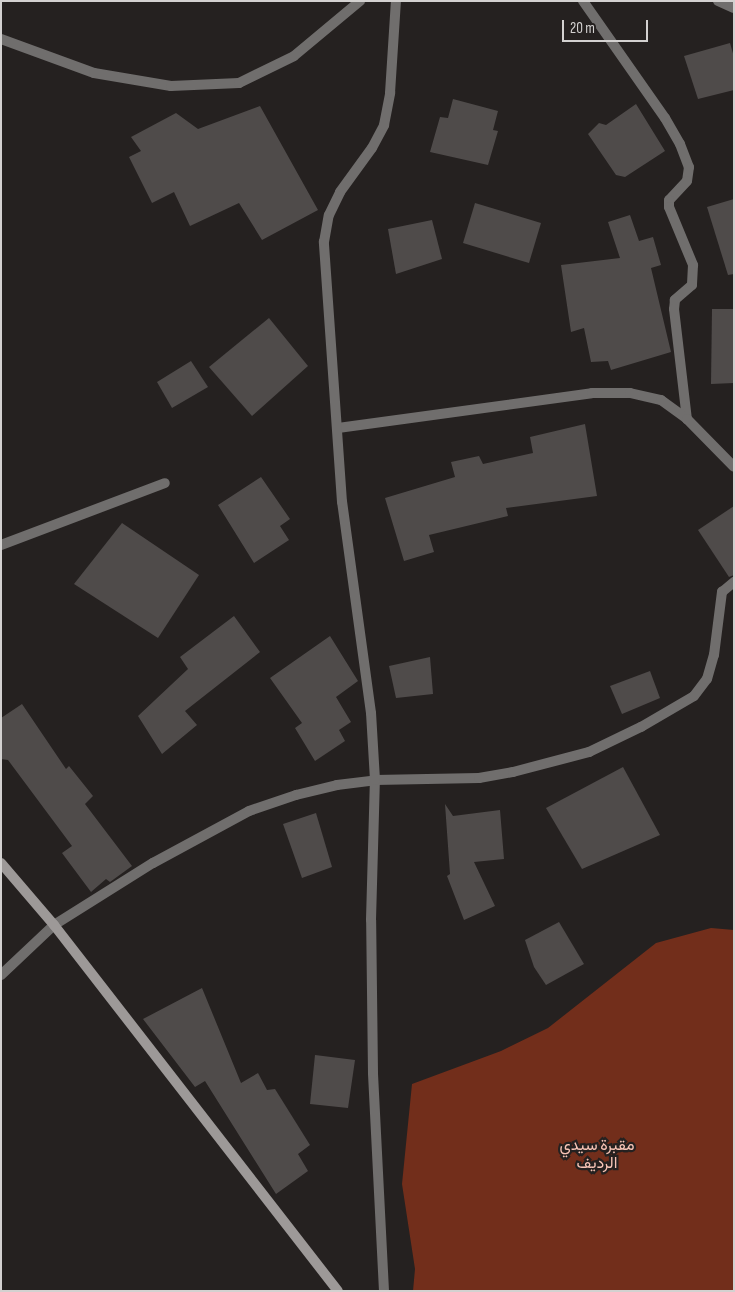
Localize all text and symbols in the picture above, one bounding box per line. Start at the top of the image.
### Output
scale bar [565,10,651,42]
text: 20 m [570,19,595,38]
park label: مقبرة سيدي الرديف [559,1136,635,1174]

